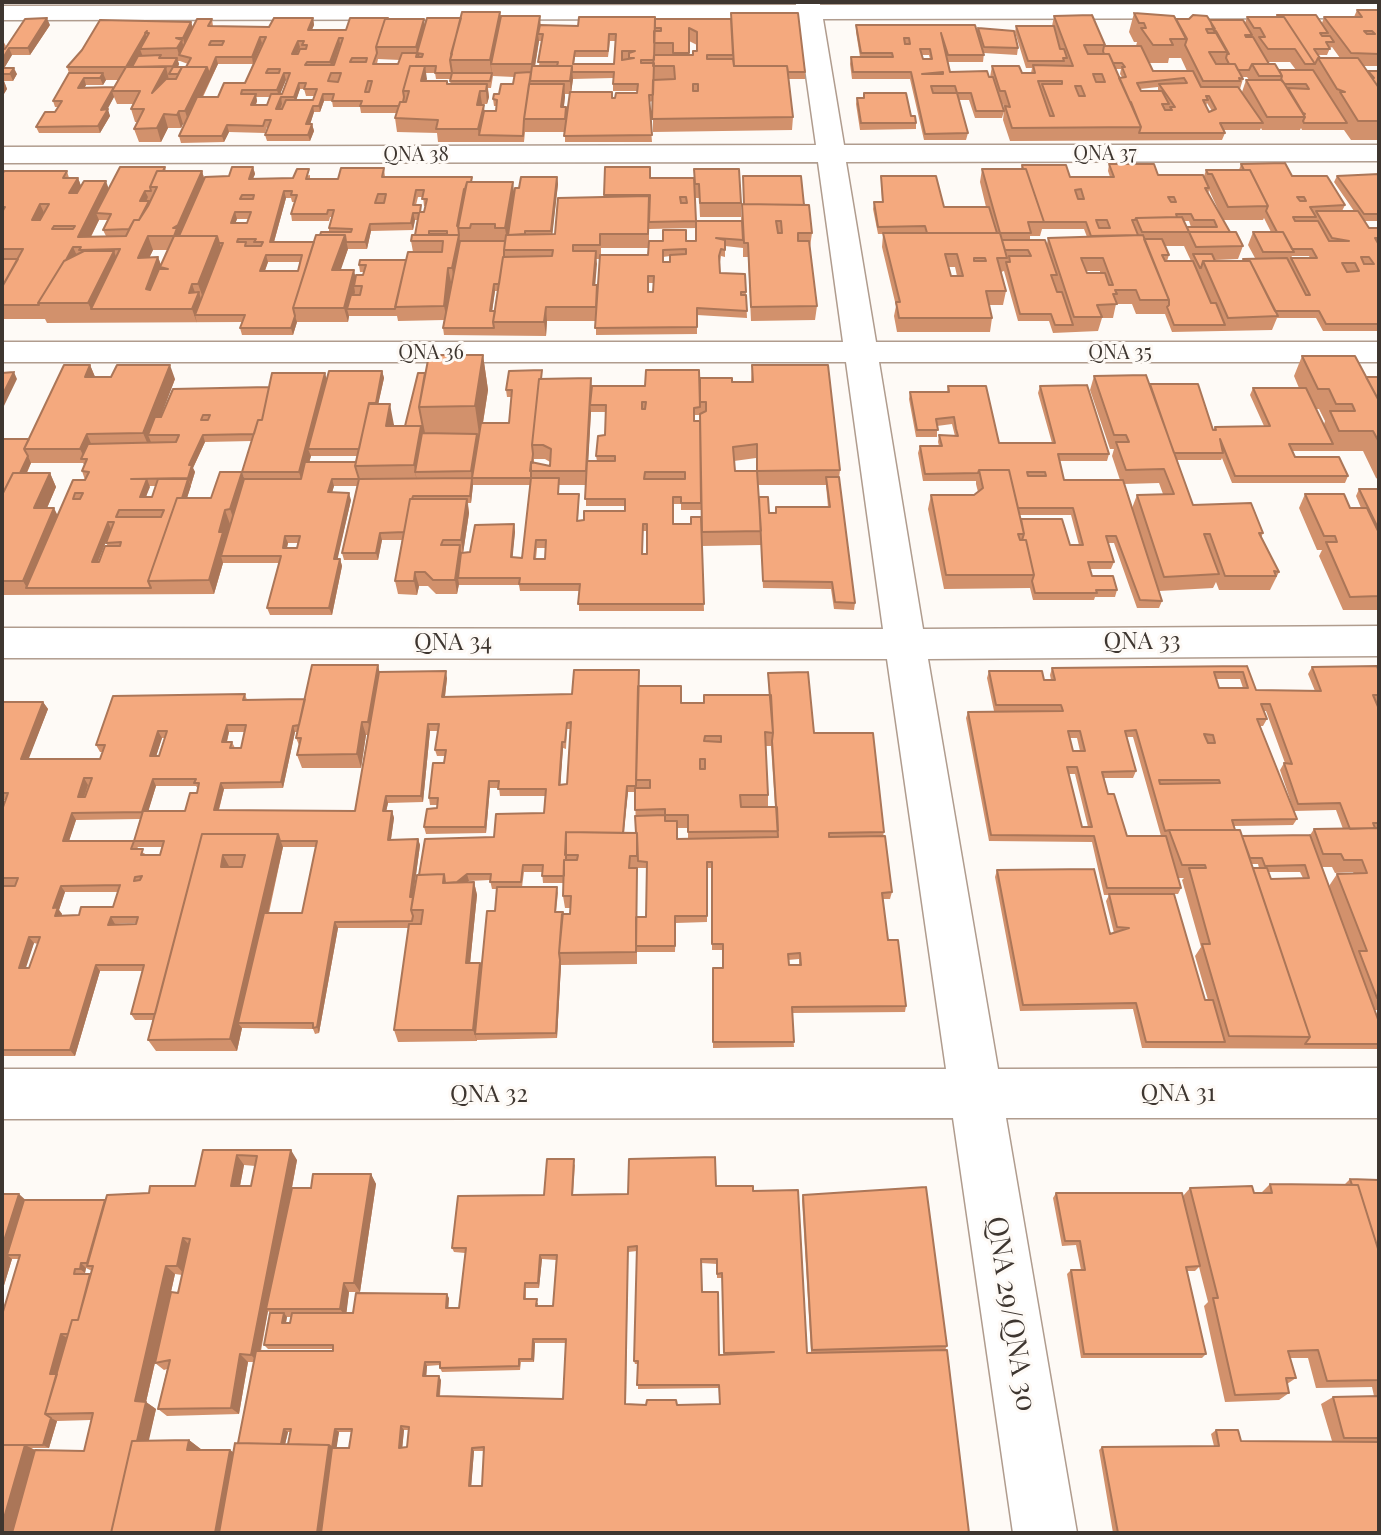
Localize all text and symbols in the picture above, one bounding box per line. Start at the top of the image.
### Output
street label: QNA 37 [1073,142,1137,166]
street label: QNA 38 [383,143,449,167]
street label: QNA 36 [398,341,464,365]
street label: QNA 35 [1088,341,1152,365]
street label: QNA 33 [1103,628,1181,656]
street label: QNA 34 [414,629,492,657]
street label: QNA 31 [1140,1080,1216,1108]
street label: QNA 32 [450,1081,528,1109]
street label: QNA 29/QNA 30 [979,1214,1043,1414]

